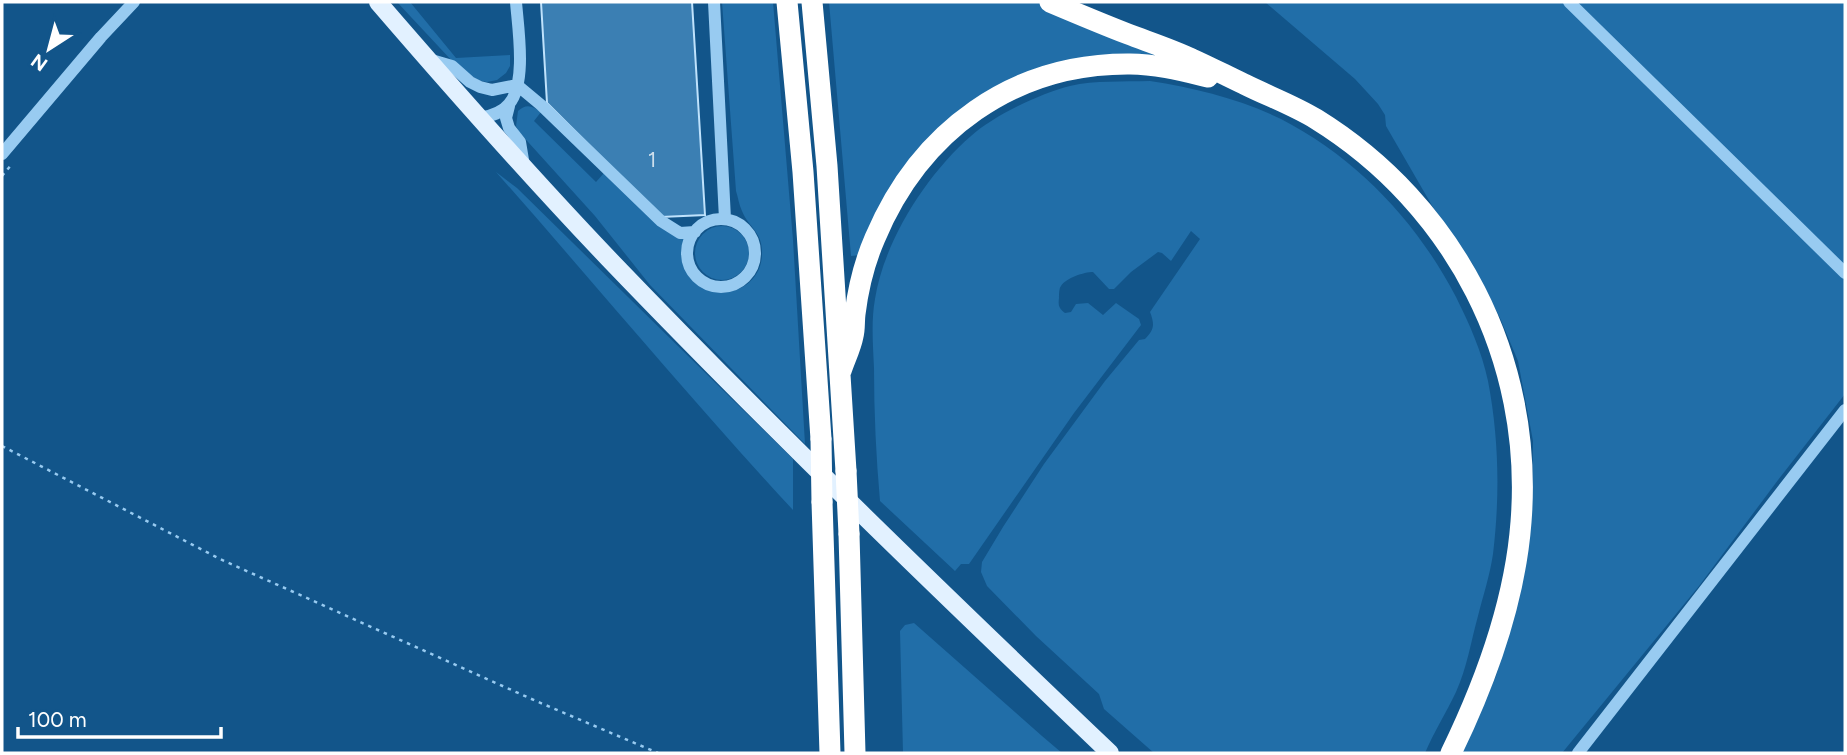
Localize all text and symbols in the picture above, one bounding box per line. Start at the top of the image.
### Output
north arrow [14,14,84,84]
text: N [27,49,52,76]
house number: 1 [648,147,656,172]
scale bar [18,696,220,740]
text: 100 m [28,707,87,732]

